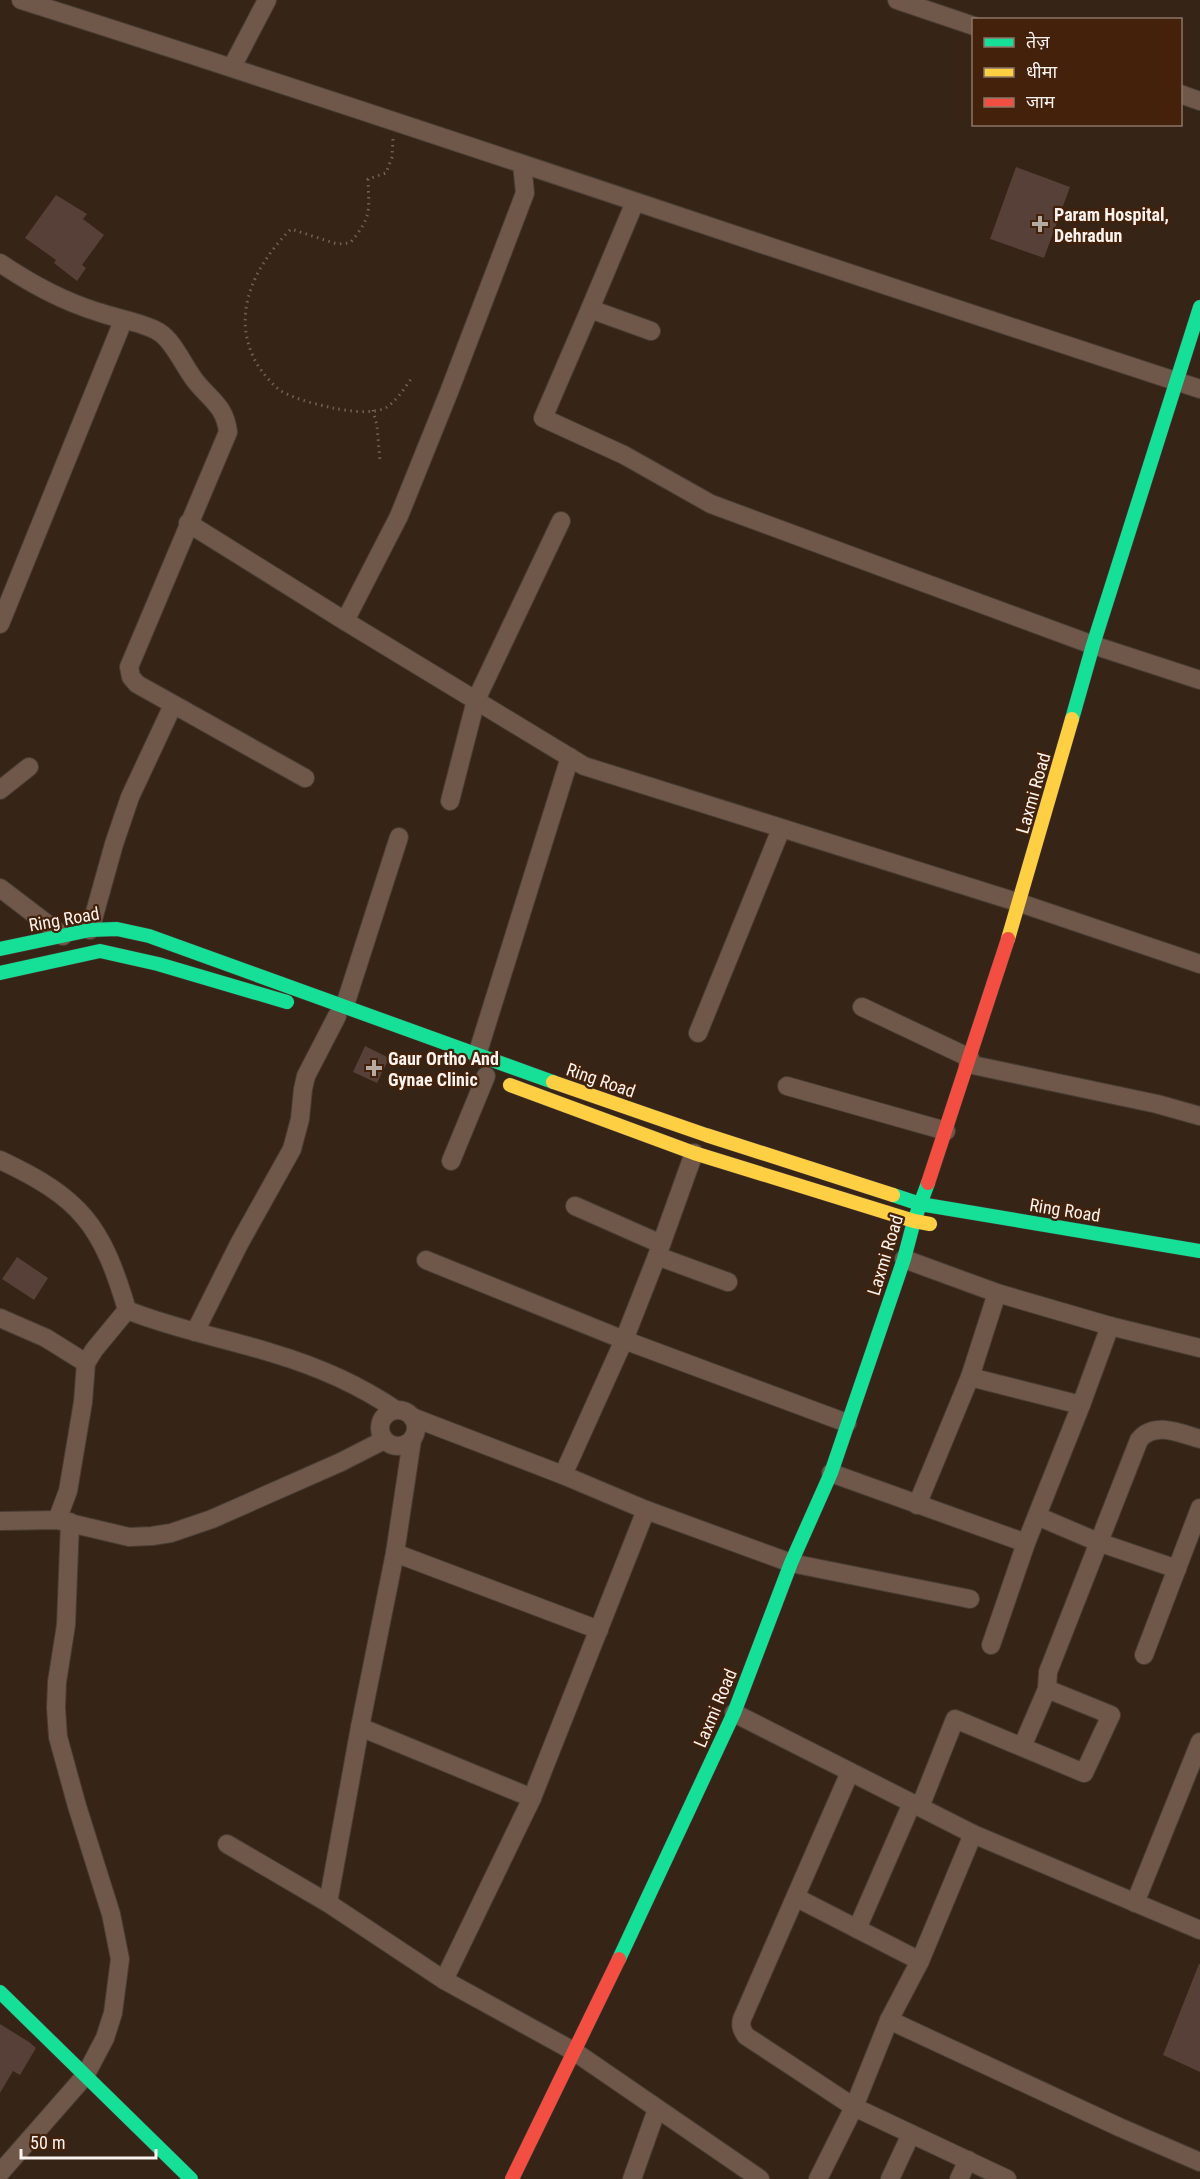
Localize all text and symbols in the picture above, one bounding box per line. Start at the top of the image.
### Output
legend [972,18,1182,126]
text: तेज़ [1026,31,1050,52]
text: धीमा [1026,61,1057,82]
text: जाम [1026,91,1056,112]
place label: Param Hospital, Dehradun [1054,204,1169,246]
marker: Param Hospital, Dehradun [1031,215,1049,233]
street label: Laxmi Road [1011,750,1055,836]
street label: Ring Road [27,902,101,936]
place label: Gaur Ortho And Gynae Clinic [388,1048,499,1090]
street label: Ring Road [564,1058,638,1102]
marker: Gaur Ortho And Gynae Clinic [365,1059,383,1077]
street label: Ring Road [1028,1194,1102,1226]
street label: Laxmi Road [863,1212,907,1298]
street label: Laxmi Road [689,1666,741,1750]
scale bar [21,2122,156,2160]
text: 50 m [30,2132,65,2153]

